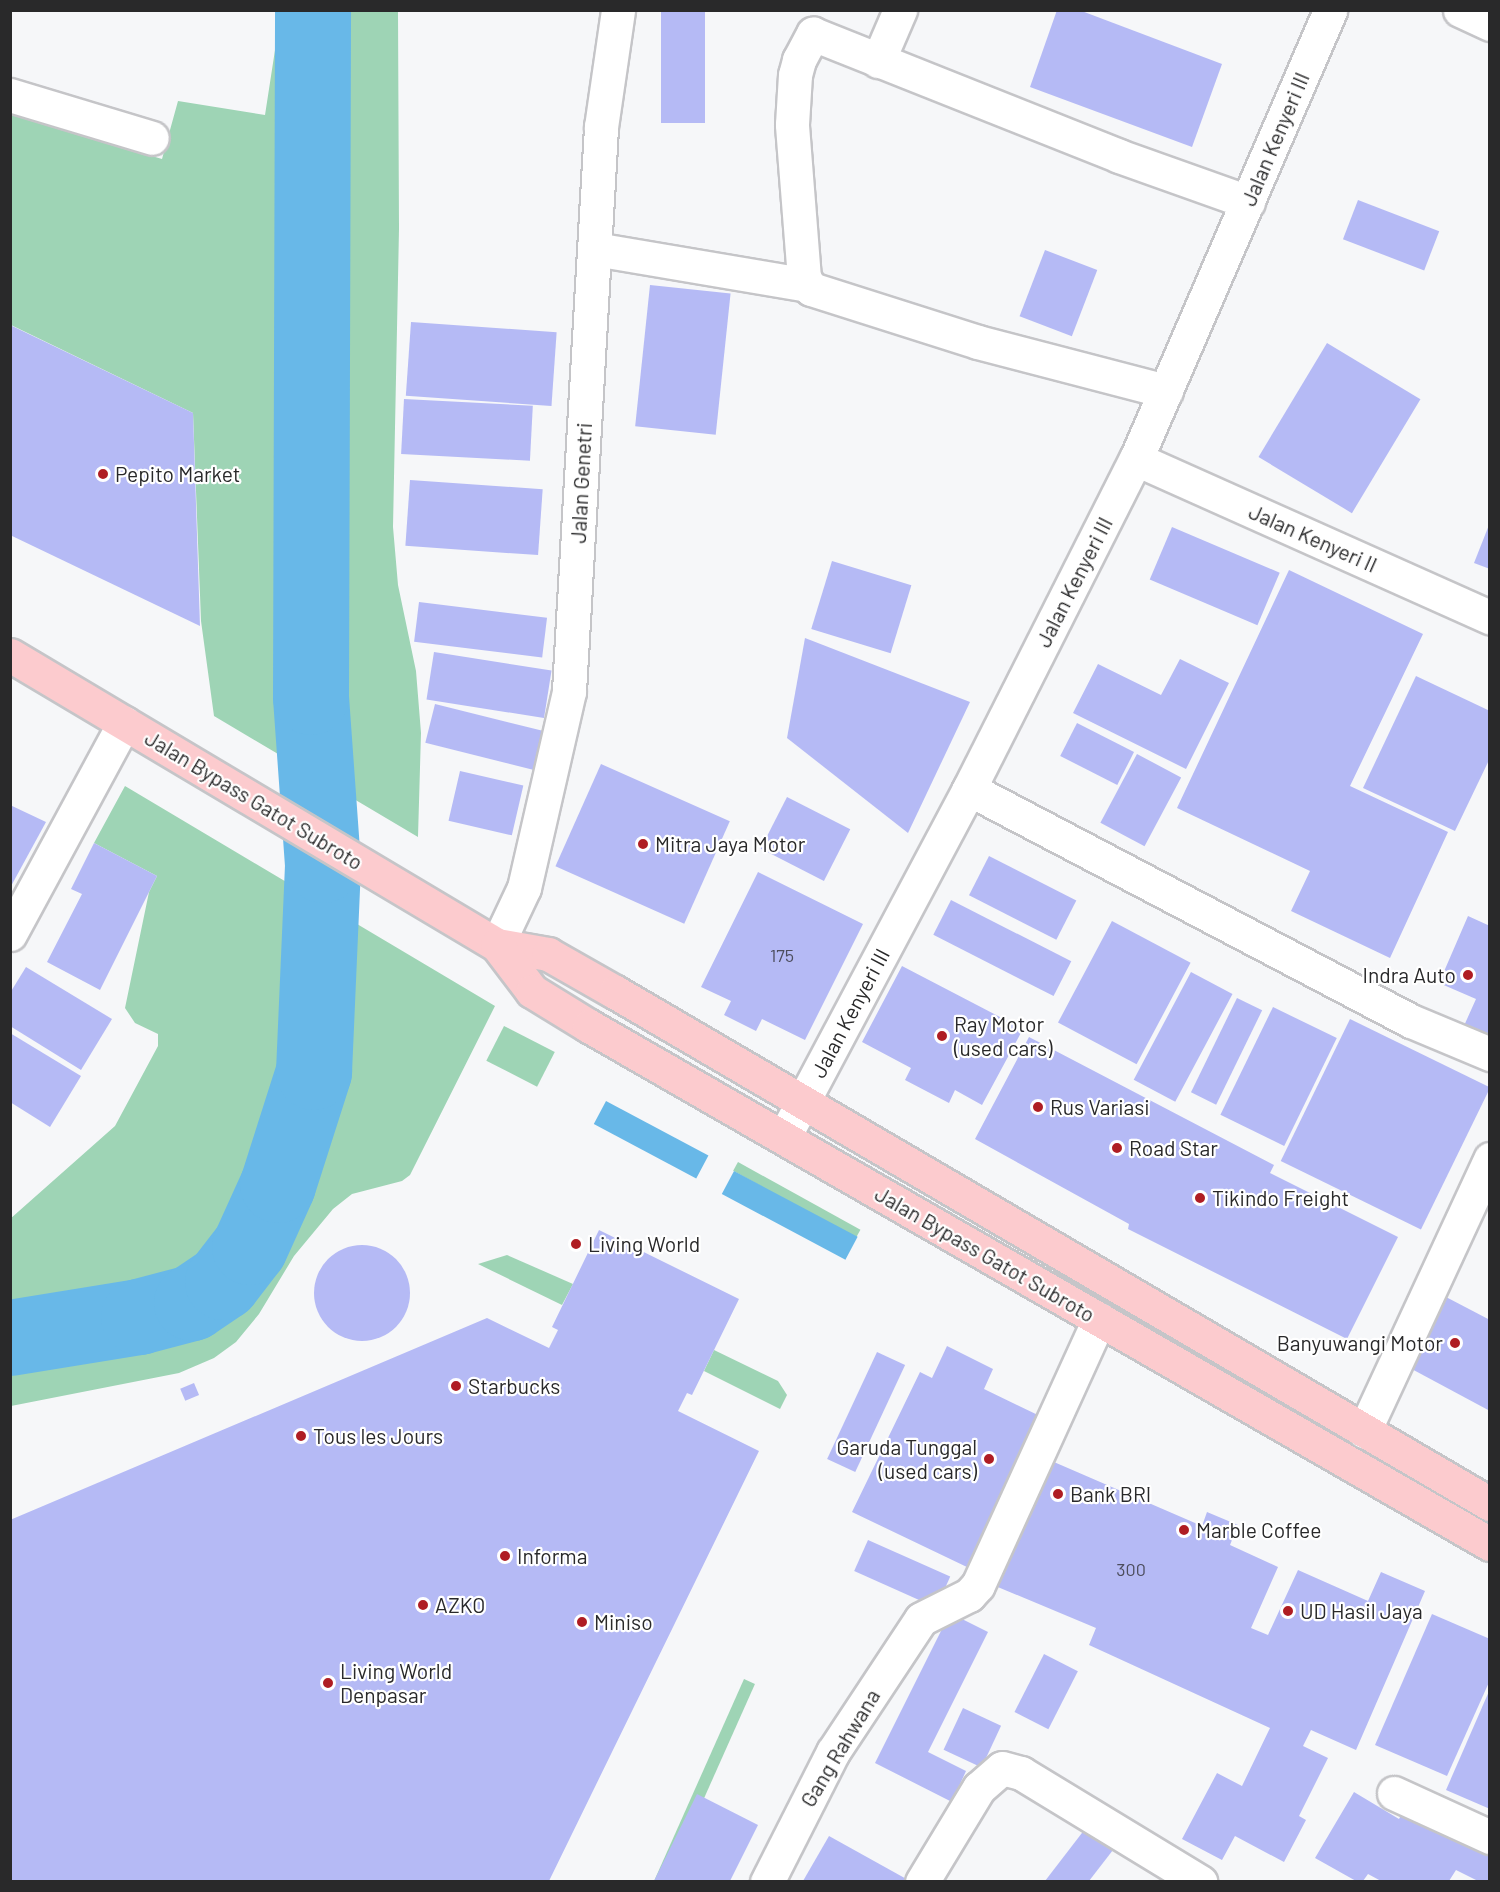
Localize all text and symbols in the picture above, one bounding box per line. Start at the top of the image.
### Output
street label: Jalan Kenyeri III [1236,68,1314,210]
street label: Jalan Genetri [565,422,597,544]
place label: Pepito Market [115,461,240,487]
marker: Pepito Market [96,467,110,481]
street label: Jalan Kenyeri II [1245,499,1381,577]
street label: Jalan Kenyeri III [1030,513,1118,651]
street label: Jalan Bypass Gatot Subroto [141,725,367,875]
place label: Mitra Jaya Motor [655,831,805,857]
marker: Mitra Jaya Motor [636,837,650,851]
house number: 175 [770,944,794,966]
street label: Jalan Kenyeri III [805,944,895,1082]
place label: Indra Auto [1363,962,1456,988]
marker: Indra Auto [1461,968,1475,982]
place label: Ray Motor (used cars) [954,1011,1053,1061]
marker: Ray Motor (used cars) [935,1029,949,1043]
place label: Rus Variasi [1050,1094,1150,1120]
marker: Rus Variasi [1031,1100,1045,1114]
place label: Road Star [1129,1135,1218,1161]
marker: Road Star [1110,1141,1124,1155]
street label: Jalan Bypass Gatot Subroto [871,1181,1099,1327]
place label: Tikindo Freight [1212,1185,1349,1211]
marker: Tikindo Freight [1193,1191,1207,1205]
place label: Living World [588,1231,700,1257]
marker: Living World [569,1237,583,1251]
place label: Banyuwangi Motor [1277,1330,1443,1356]
marker: Banyuwangi Motor [1448,1336,1462,1350]
place label: Starbucks [468,1373,560,1399]
marker: Starbucks [449,1379,463,1393]
place label: Tous les Jours [313,1423,443,1449]
marker: Tous les Jours [294,1429,308,1443]
place label: Garuda Tunggal (used cars) [837,1434,977,1484]
marker: Garuda Tunggal (used cars) [982,1452,996,1466]
place label: Bank BRI [1070,1481,1151,1507]
marker: Bank BRI [1051,1487,1065,1501]
place label: Marble Coffee [1196,1517,1321,1543]
marker: Marble Coffee [1177,1523,1191,1537]
place label: Informa [517,1543,587,1569]
marker: Informa [498,1549,512,1563]
house number: 300 [1116,1558,1146,1580]
place label: AZKO [435,1592,485,1618]
marker: AZKO [416,1598,430,1612]
place label: UD Hasil Jaya [1300,1598,1423,1624]
marker: UD Hasil Jaya [1281,1604,1295,1618]
place label: Miniso [594,1609,653,1635]
marker: Miniso [575,1615,589,1629]
place label: Living World Denpasar [340,1658,452,1708]
marker: Living World Denpasar [321,1676,335,1690]
street label: Gang Rahwana [795,1685,885,1811]

